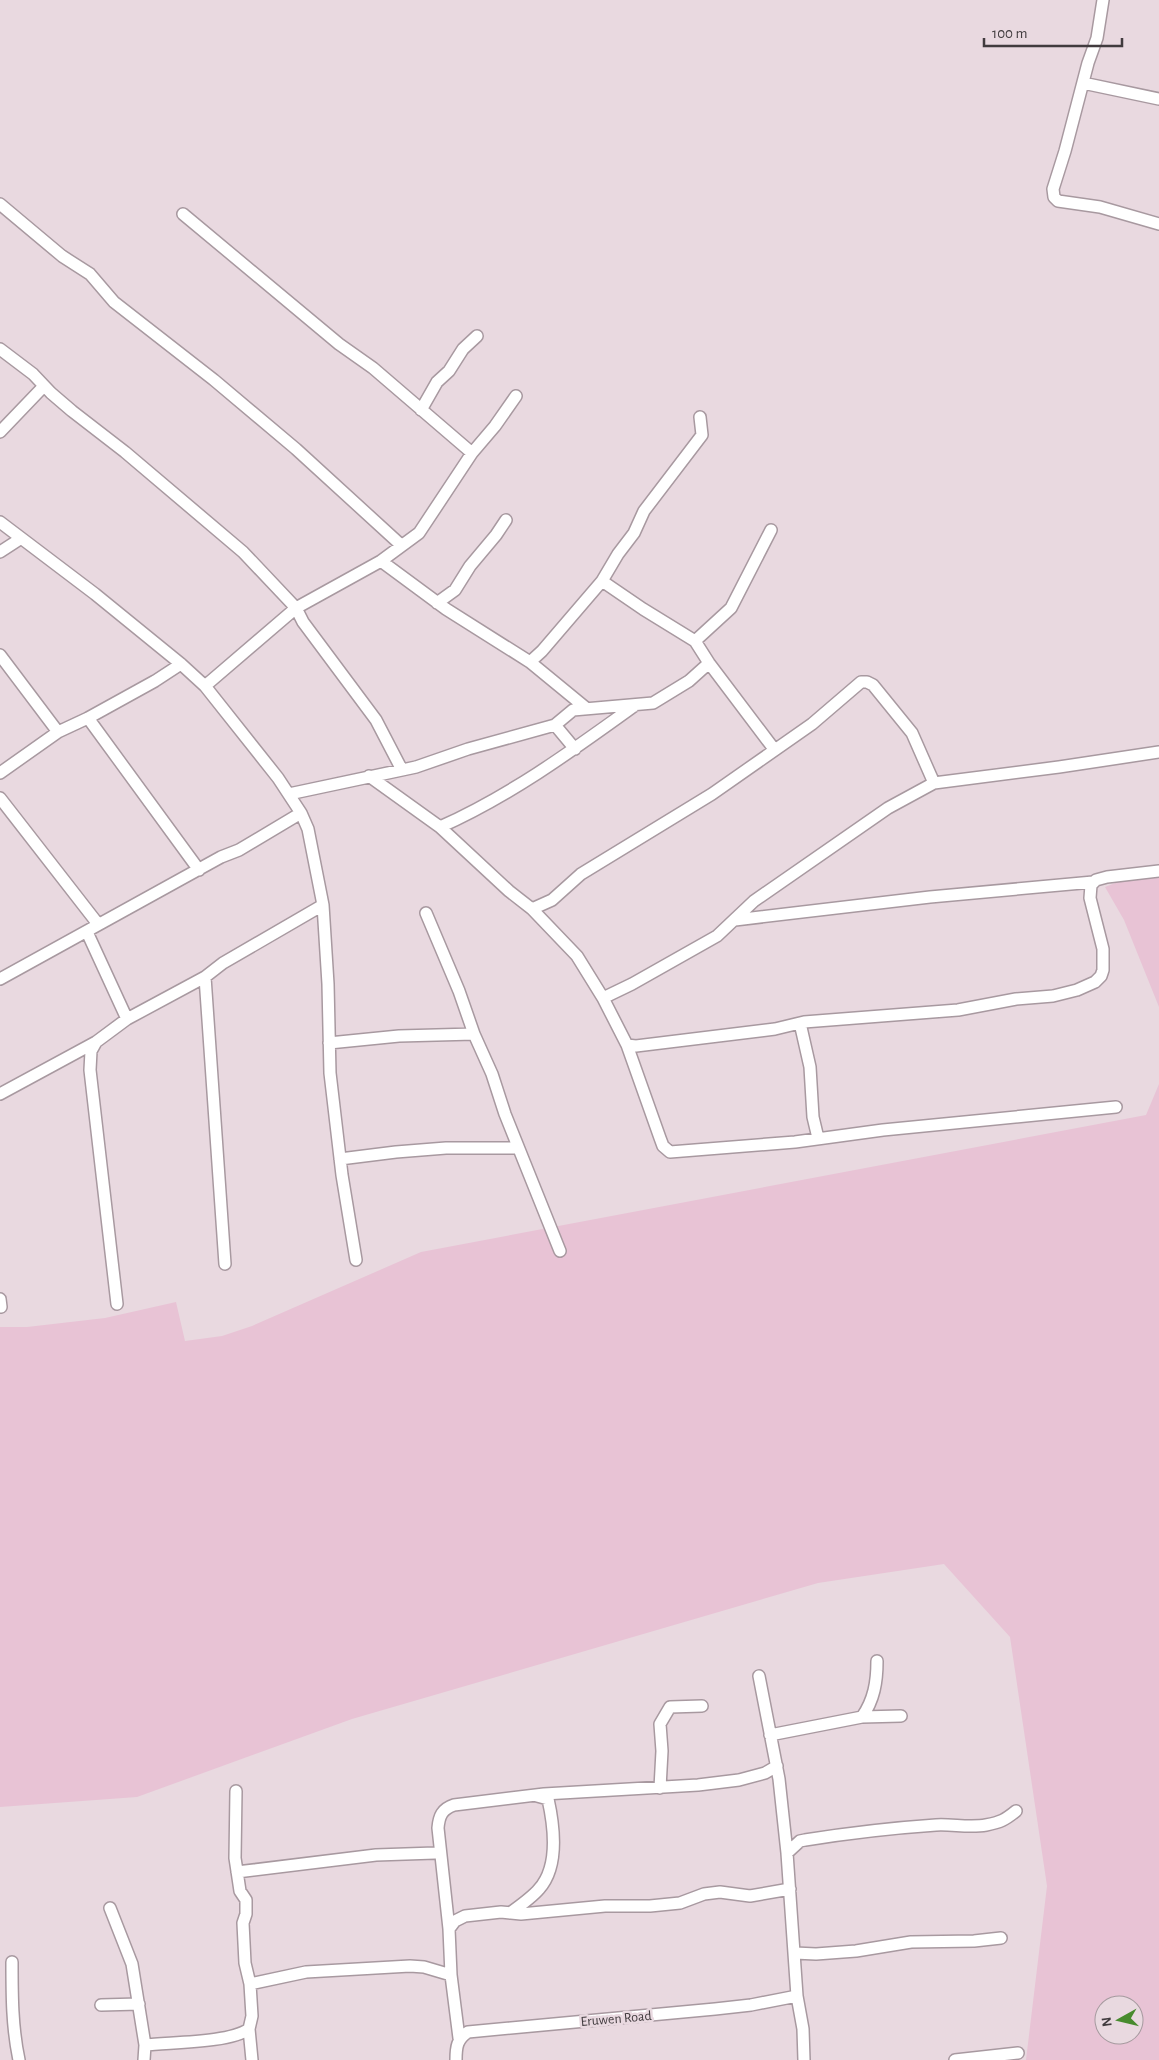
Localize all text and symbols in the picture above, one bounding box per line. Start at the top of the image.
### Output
scale bar [984,15,1122,47]
text: 100 m [992,26,1027,41]
north arrow [1094,1995,1144,2045]
street label: Eruwen Road [580,2009,652,2029]
text: N [1100,2016,1115,2027]

